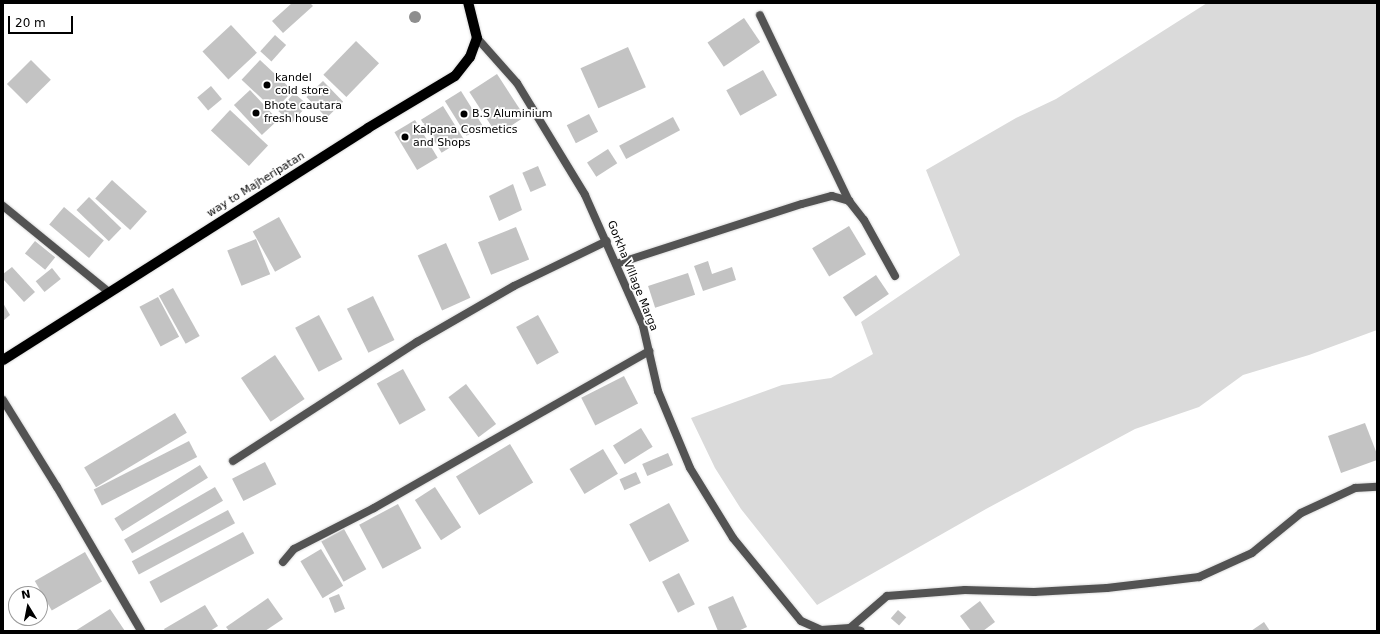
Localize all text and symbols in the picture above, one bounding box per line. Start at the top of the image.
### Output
scale bar [10,8,75,34]
text: 20 m [15,16,46,30]
place label: kandel cold store [275,72,329,98]
marker: kandel cold store [262,80,272,90]
place label: Bhote cautara fresh house [264,100,342,126]
place label: B.S Aluminium [472,107,553,121]
marker: Bhote cautara fresh house [251,108,261,118]
marker: B.S Aluminium [459,109,469,119]
place label: Kalpana Cosmetics and Shops [413,124,518,150]
marker: Kalpana Cosmetics and Shops [400,132,410,142]
street label: way to Majheripatan [205,150,307,220]
street label: Gorkha Village Marga [604,219,660,333]
north arrow [8,586,48,626]
text: N [20,587,32,602]

